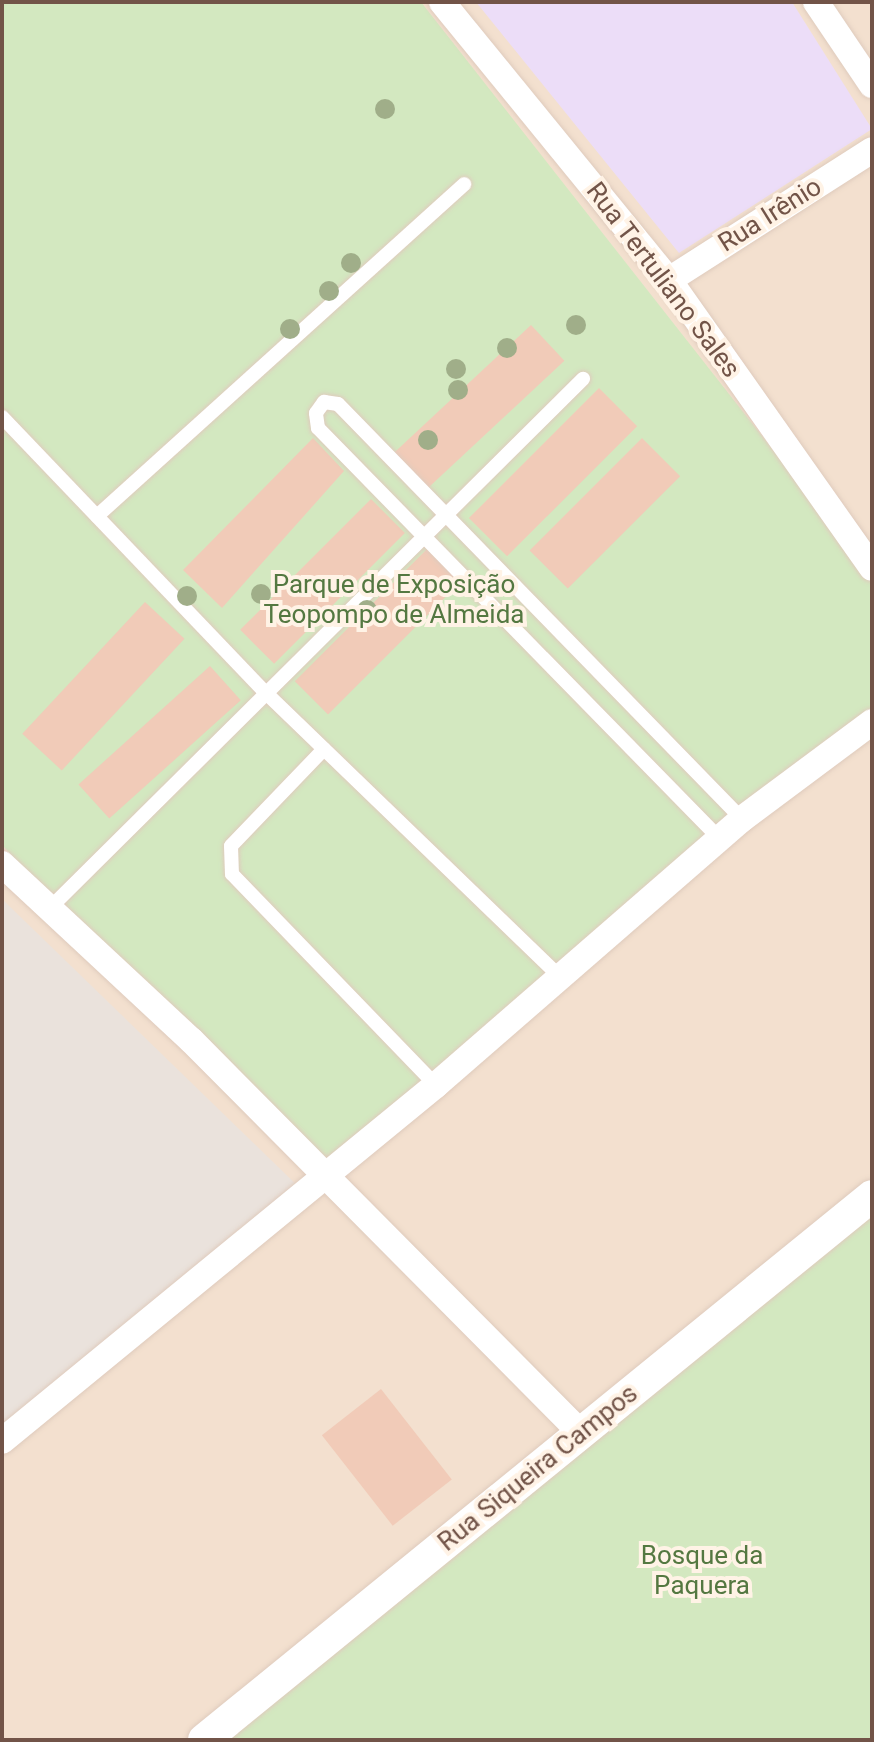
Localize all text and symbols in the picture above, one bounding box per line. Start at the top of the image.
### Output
street label: Rua Irênio [713,171,827,259]
street label: Rua Tertuliano Sales [579,176,747,384]
park label: Parque de Exposição Teopompo de Almeida [264,569,524,630]
street label: Rua Siqueira Campos [432,1378,644,1558]
park label: Bosque da Paquera [641,1540,763,1602]

